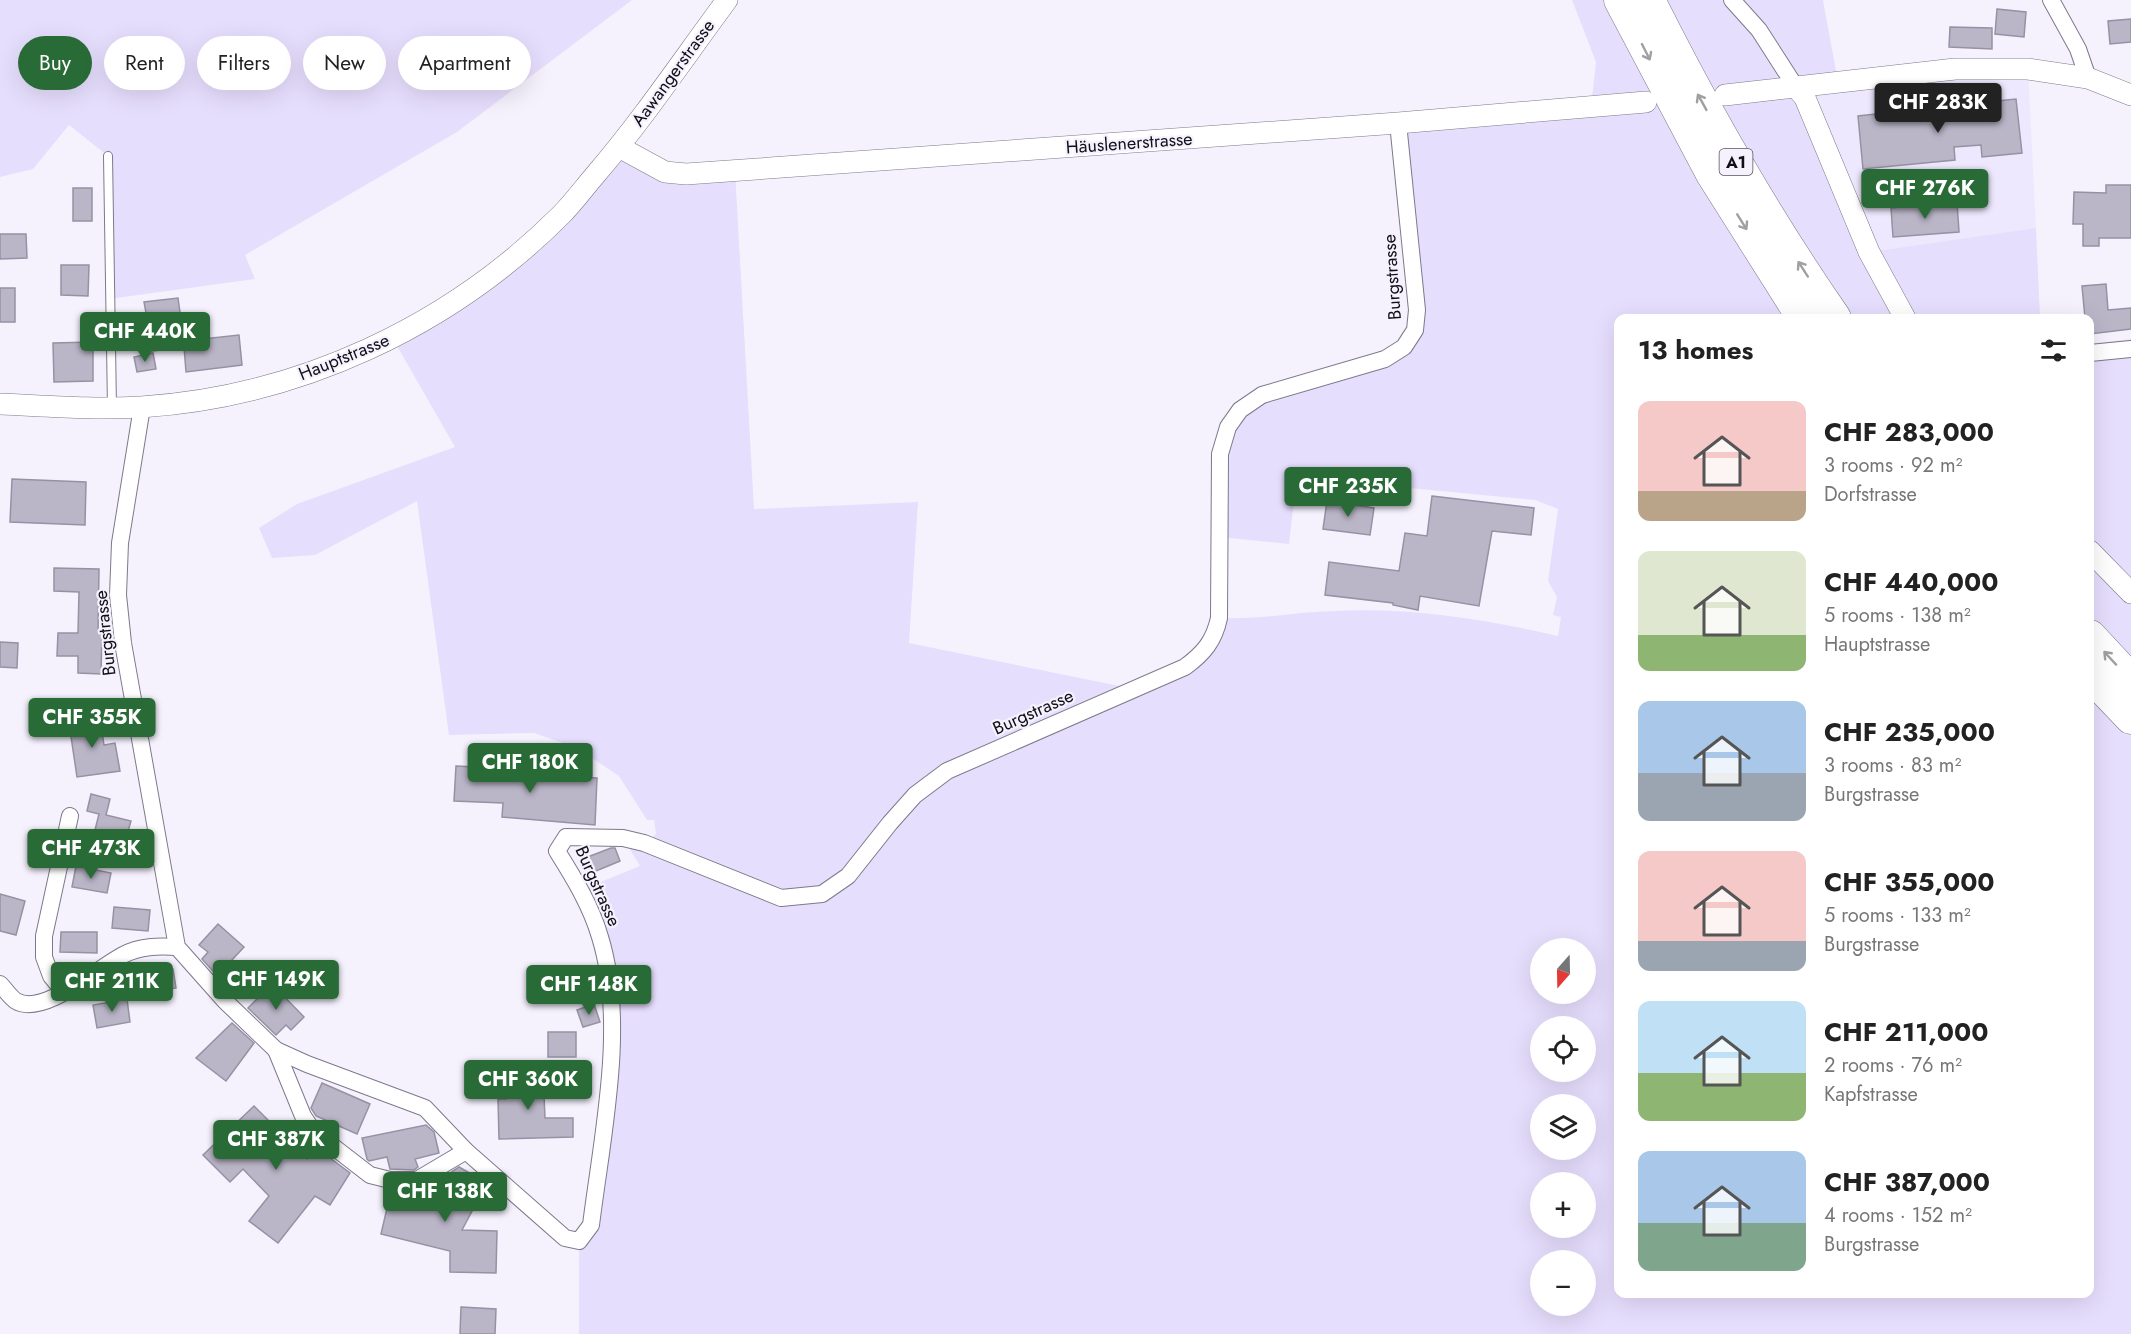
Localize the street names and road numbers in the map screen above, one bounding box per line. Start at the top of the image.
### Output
street label: Aawangerstrasse [625,14,721,132]
street label: Häuslenerstrasse [1065,126,1193,160]
road number: A1 [1720,149,1752,175]
street label: Burgstrasse [1376,233,1408,321]
street label: Hauptstrasse [295,327,393,387]
street label: Burgstrasse [88,589,122,677]
street label: Burgstrasse [989,683,1077,741]
street label: Burgstrasse [569,842,627,930]

